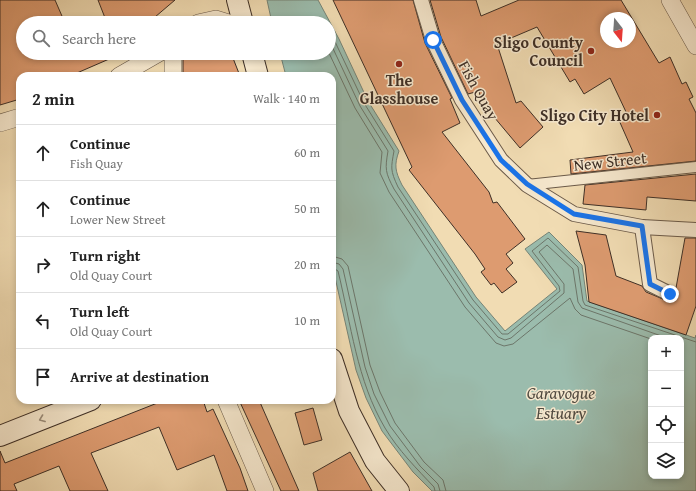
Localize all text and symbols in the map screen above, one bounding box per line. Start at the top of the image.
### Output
north arrow [600,12,636,48]
search box [16,16,336,60]
icon: search [30,27,52,49]
text: Search here [62,28,136,49]
place label: Sligo County Council [494,30,584,72]
route start [424,31,442,49]
marker: Sligo County Council [586,46,596,56]
street label: Fish Quay [453,56,505,124]
marker: The Glasshouse [394,59,404,69]
place label: The Glasshouse [360,68,438,110]
text: 2 min [32,86,74,111]
text: Walk · 140 m [253,89,320,108]
place label: Sligo City Hotel [540,103,649,127]
marker: Sligo City Hotel [652,110,662,120]
text: Continue [70,133,131,154]
icon: ahead [32,142,54,164]
text: 60 m [294,143,320,162]
street label: New Street [572,145,648,177]
text: Fish Quay [70,154,123,173]
text: Continue [70,189,131,210]
icon: ahead [32,198,54,220]
text: 50 m [294,199,320,218]
text: Lower New Street [70,210,166,229]
text: Turn right [70,245,141,266]
icon: right [32,254,54,276]
text: 20 m [294,255,320,274]
text: Old Quay Court [70,266,152,285]
route end [661,285,679,303]
text: Turn left [70,301,129,322]
icon: left [32,310,54,332]
text: 10 m [294,311,320,330]
text: Old Quay Court [70,322,152,341]
map controls [648,335,684,479]
button: + [648,335,684,371]
icon: arrive [32,366,54,388]
text: Arrive at destination [70,366,209,387]
button: − [648,371,684,407]
water label: Garavogue Estuary [527,380,595,425]
button: locate [648,407,684,443]
one-way arrow [38,415,45,423]
button: layers [648,443,684,479]

